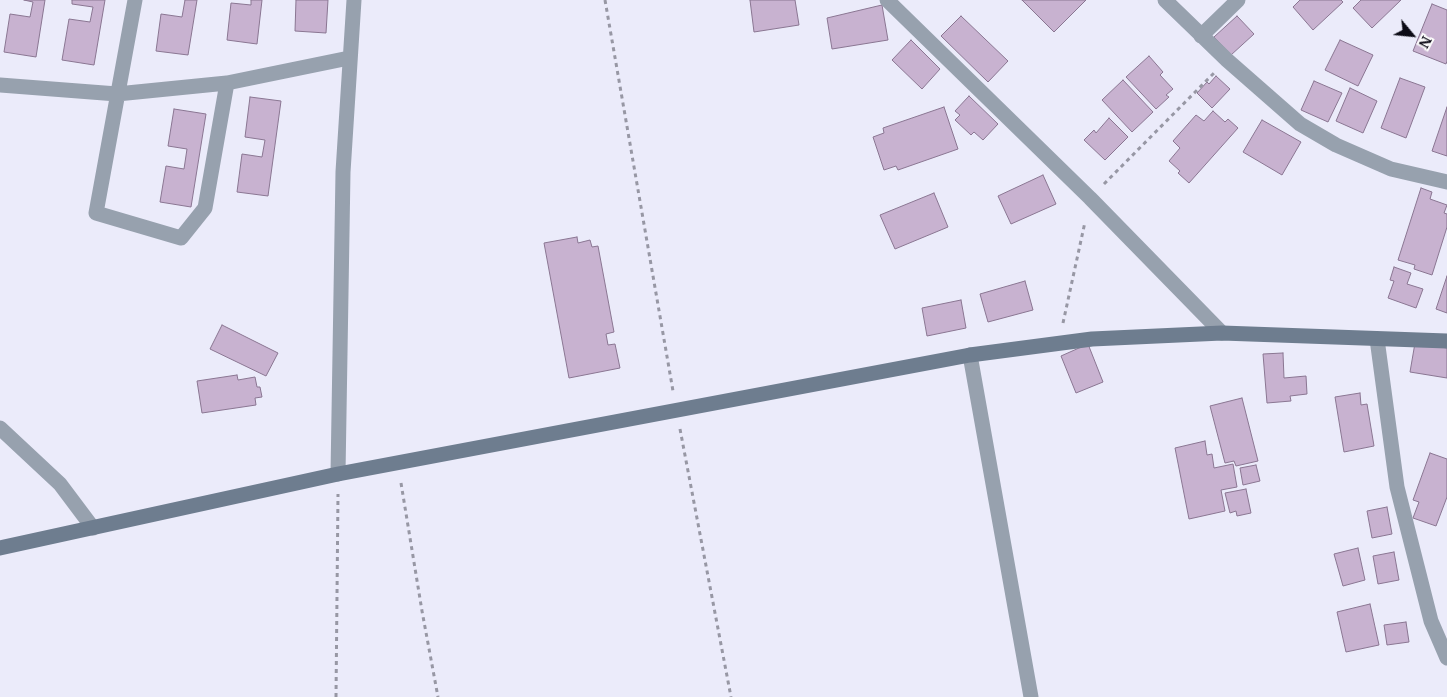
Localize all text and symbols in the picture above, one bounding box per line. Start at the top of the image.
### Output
north arrow [1387,10,1437,60]
text: N [1415,33,1436,51]

